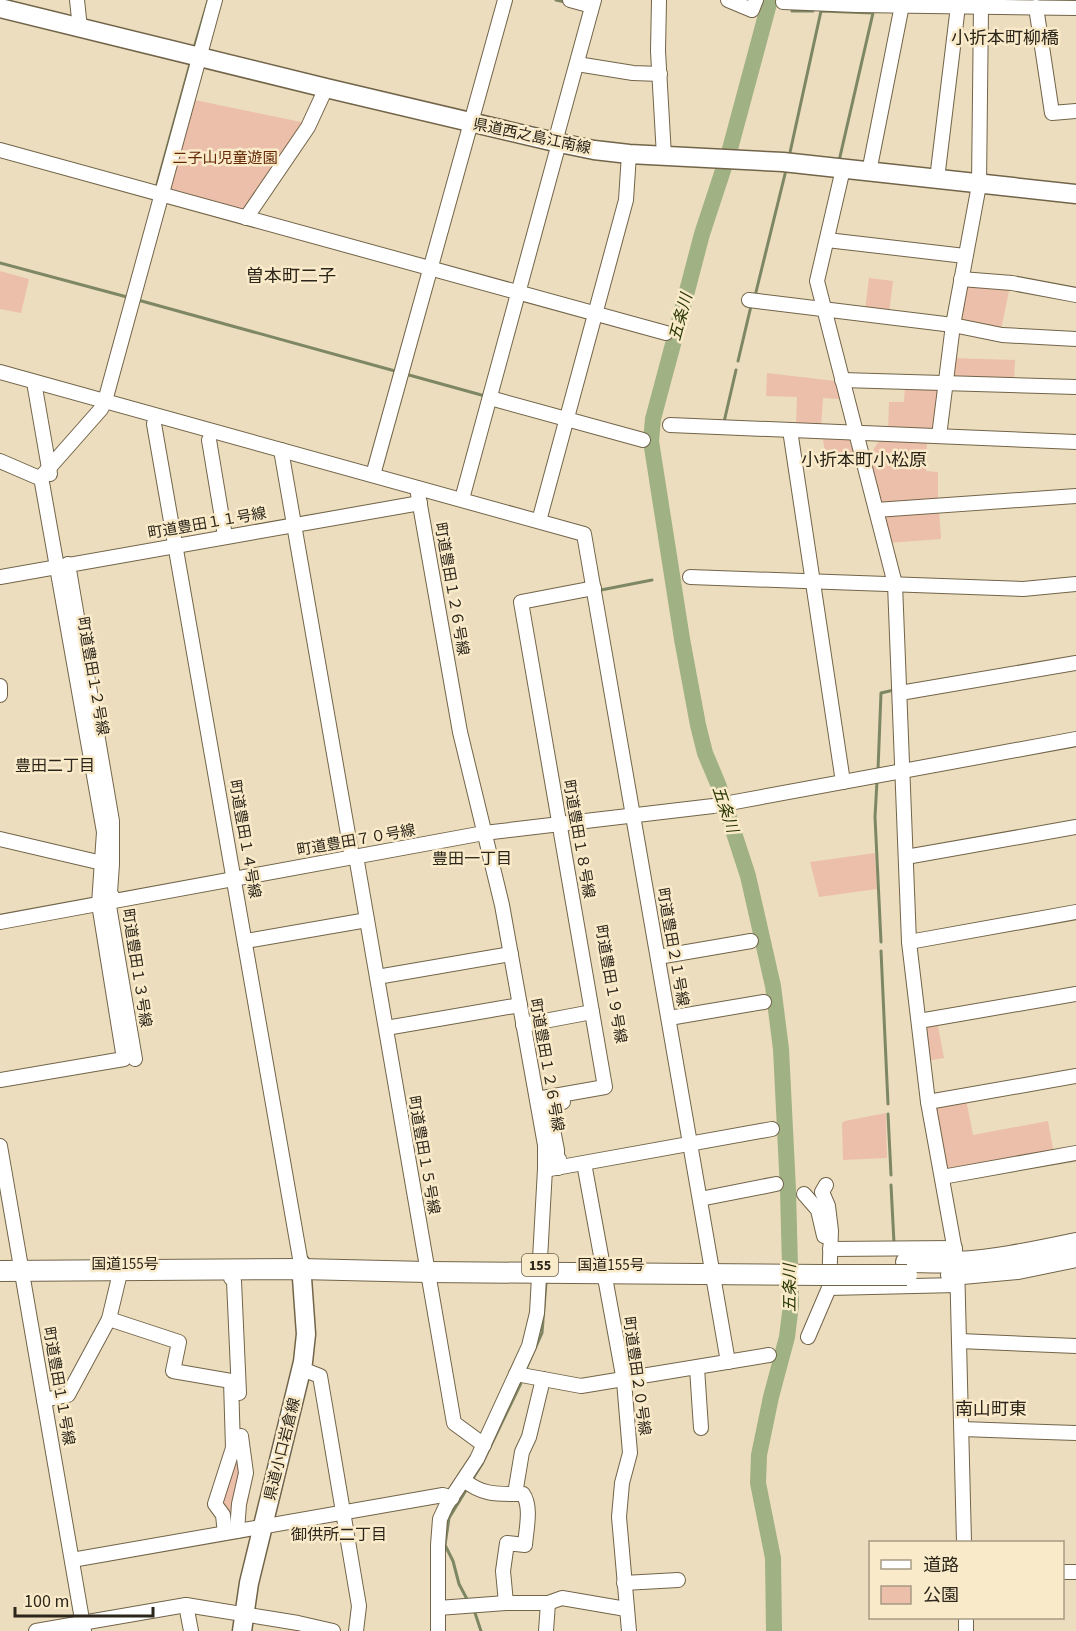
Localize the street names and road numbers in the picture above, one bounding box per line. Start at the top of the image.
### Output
street label: 県道西之島江南線 [471,114,593,159]
street label: 町道豊田１１号線 [146,503,268,544]
street label: 町道豊田１２６号線 [429,521,474,657]
street label: 町道豊田１２号線 [72,615,113,737]
street label: 町道豊田１４号線 [224,778,265,900]
street label: 町道豊田１８号線 [558,778,599,900]
street label: 町道豊田７０号線 [295,820,417,861]
street label: 町道豊田２１号線 [652,886,693,1008]
street label: 町道豊田１３号線 [117,907,156,1029]
street label: 町道豊田１９号線 [590,923,631,1045]
street label: 町道豊田１２６号線 [524,997,569,1133]
street label: 町道豊田１５号線 [403,1094,444,1216]
street label: 国道155号 [91,1254,159,1275]
road number: 155 [522,1254,558,1276]
street label: 国道155号 [577,1255,645,1276]
street label: 町道豊田２０号線 [618,1315,655,1437]
street label: 町道豊田１１号線 [38,1325,79,1447]
street label: 県道小口岩倉線 [260,1396,305,1503]

